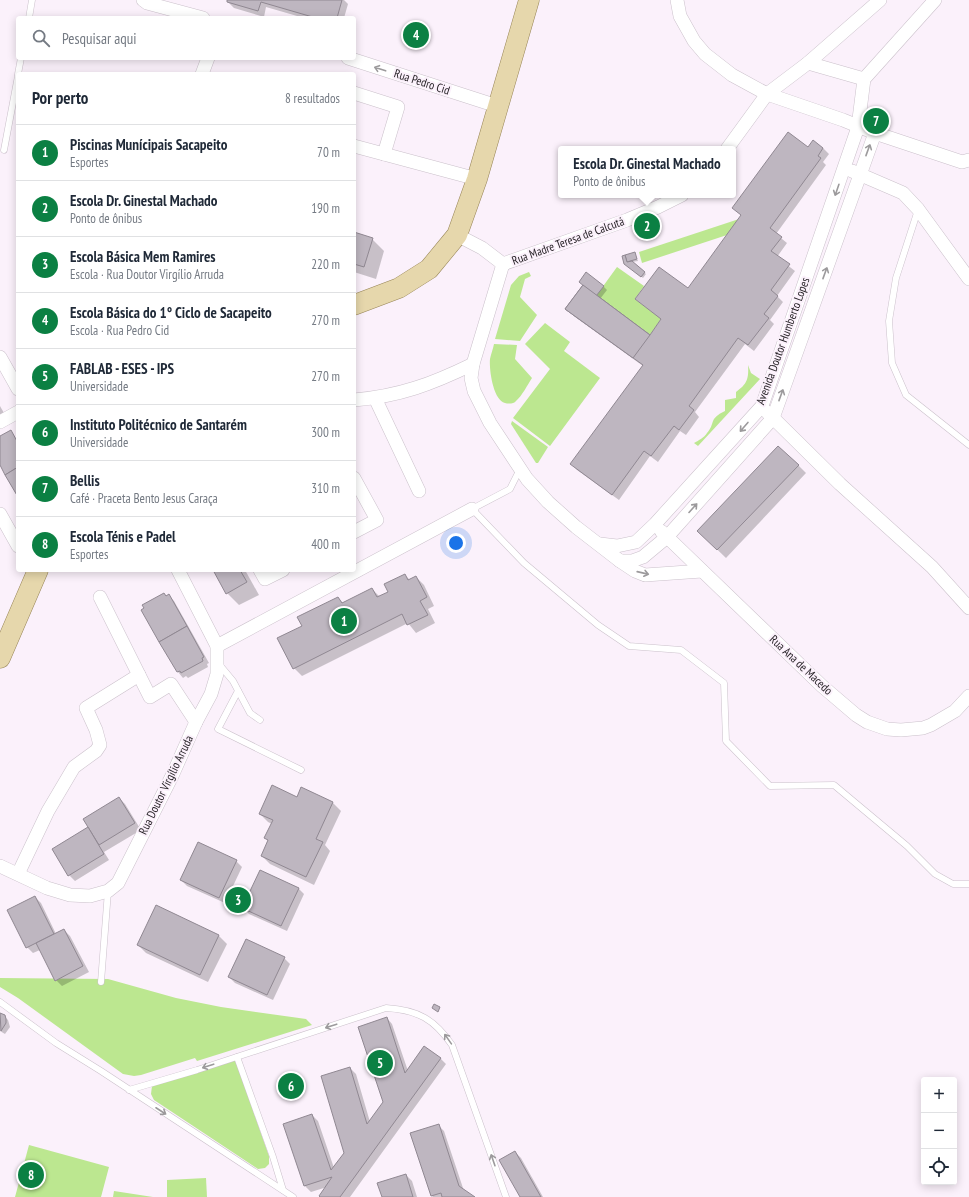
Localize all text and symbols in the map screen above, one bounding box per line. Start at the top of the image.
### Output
search box [16,16,356,60]
pin: 4 [403,20,429,50]
icon: search [30,27,52,49]
text: Pesquisar aqui [62,29,136,48]
one-way arrow [374,65,387,72]
street label: Rua Pedro Cid [392,65,452,98]
text: Por perto [32,87,88,109]
text: 8 resultados [285,90,340,107]
pin: 7 [863,106,889,136]
text: Piscinas Munícipais Sacapeito [70,135,227,154]
text: 1 [42,144,48,161]
text: 70 m [317,144,340,161]
one-way arrow [865,145,873,157]
popup [558,146,736,198]
text: Esportes [70,154,108,171]
text: Escola Dr. Ginestal Machado [573,154,721,173]
text: Ponto de ônibus [573,173,646,190]
one-way arrow [833,184,840,197]
text: Escola Dr. Ginestal Machado [70,191,217,210]
text: 2 [42,200,48,217]
text: 190 m [311,200,340,217]
text: Ponto de ônibus [70,210,142,227]
pin: 2 [634,211,660,241]
street label: Rua Madre Teresa de Calcutá [510,213,626,268]
text: Escola Básica Mem Ramires [70,247,216,266]
text: 3 [42,256,48,273]
text: 220 m [311,256,340,273]
text: Escola · Rua Doutor Virgílio Arruda [70,266,224,283]
one-way arrow [821,267,829,279]
street label: Avenida Doutor Humberto Lopes [753,275,813,406]
text: Escola Básica do 1° Ciclo de Sacapeito [70,303,272,322]
text: 4 [42,312,48,329]
text: 270 m [311,312,340,329]
text: Escola · Rua Pedro Cid [70,322,169,339]
text: FABLAB - ESES - IPS [70,359,174,378]
text: 5 [42,368,48,385]
text: 270 m [311,368,340,385]
text: Universidade [70,378,128,395]
one-way arrow [778,390,786,402]
text: Instituto Politécnico de Santarém [70,415,247,434]
one-way arrow [739,422,749,432]
text: 6 [42,424,48,441]
text: 300 m [311,424,340,441]
text: Universidade [70,434,128,451]
text: Bellis [70,471,100,490]
text: 7 [42,480,48,497]
text: 310 m [311,480,340,497]
text: Café · Praceta Bento Jesus Caraça [70,490,218,507]
one-way arrow [689,502,698,513]
text: Escola Ténis e Padel [70,527,176,546]
your location [446,533,466,553]
text: 8 [42,536,48,553]
text: 400 m [311,536,340,553]
text: Esportes [70,546,108,563]
one-way arrow [637,569,650,577]
pin: 1 [331,606,357,636]
street label: Rua Ana de Macedo [767,632,836,698]
street label: Rua Doutor Virgílio Arruda [135,733,196,837]
pin: 3 [225,885,251,915]
one-way arrow [325,1023,338,1030]
one-way arrow [444,1033,452,1044]
pin: 5 [367,1048,393,1078]
one-way arrow [201,1063,214,1070]
pin: 6 [278,1071,304,1101]
map controls [921,1077,957,1185]
button: + [921,1077,957,1113]
one-way arrow [156,1107,167,1115]
button: − [921,1113,957,1149]
button: locate [921,1149,957,1185]
one-way arrow [488,1155,496,1167]
pin: 8 [18,1160,44,1190]

